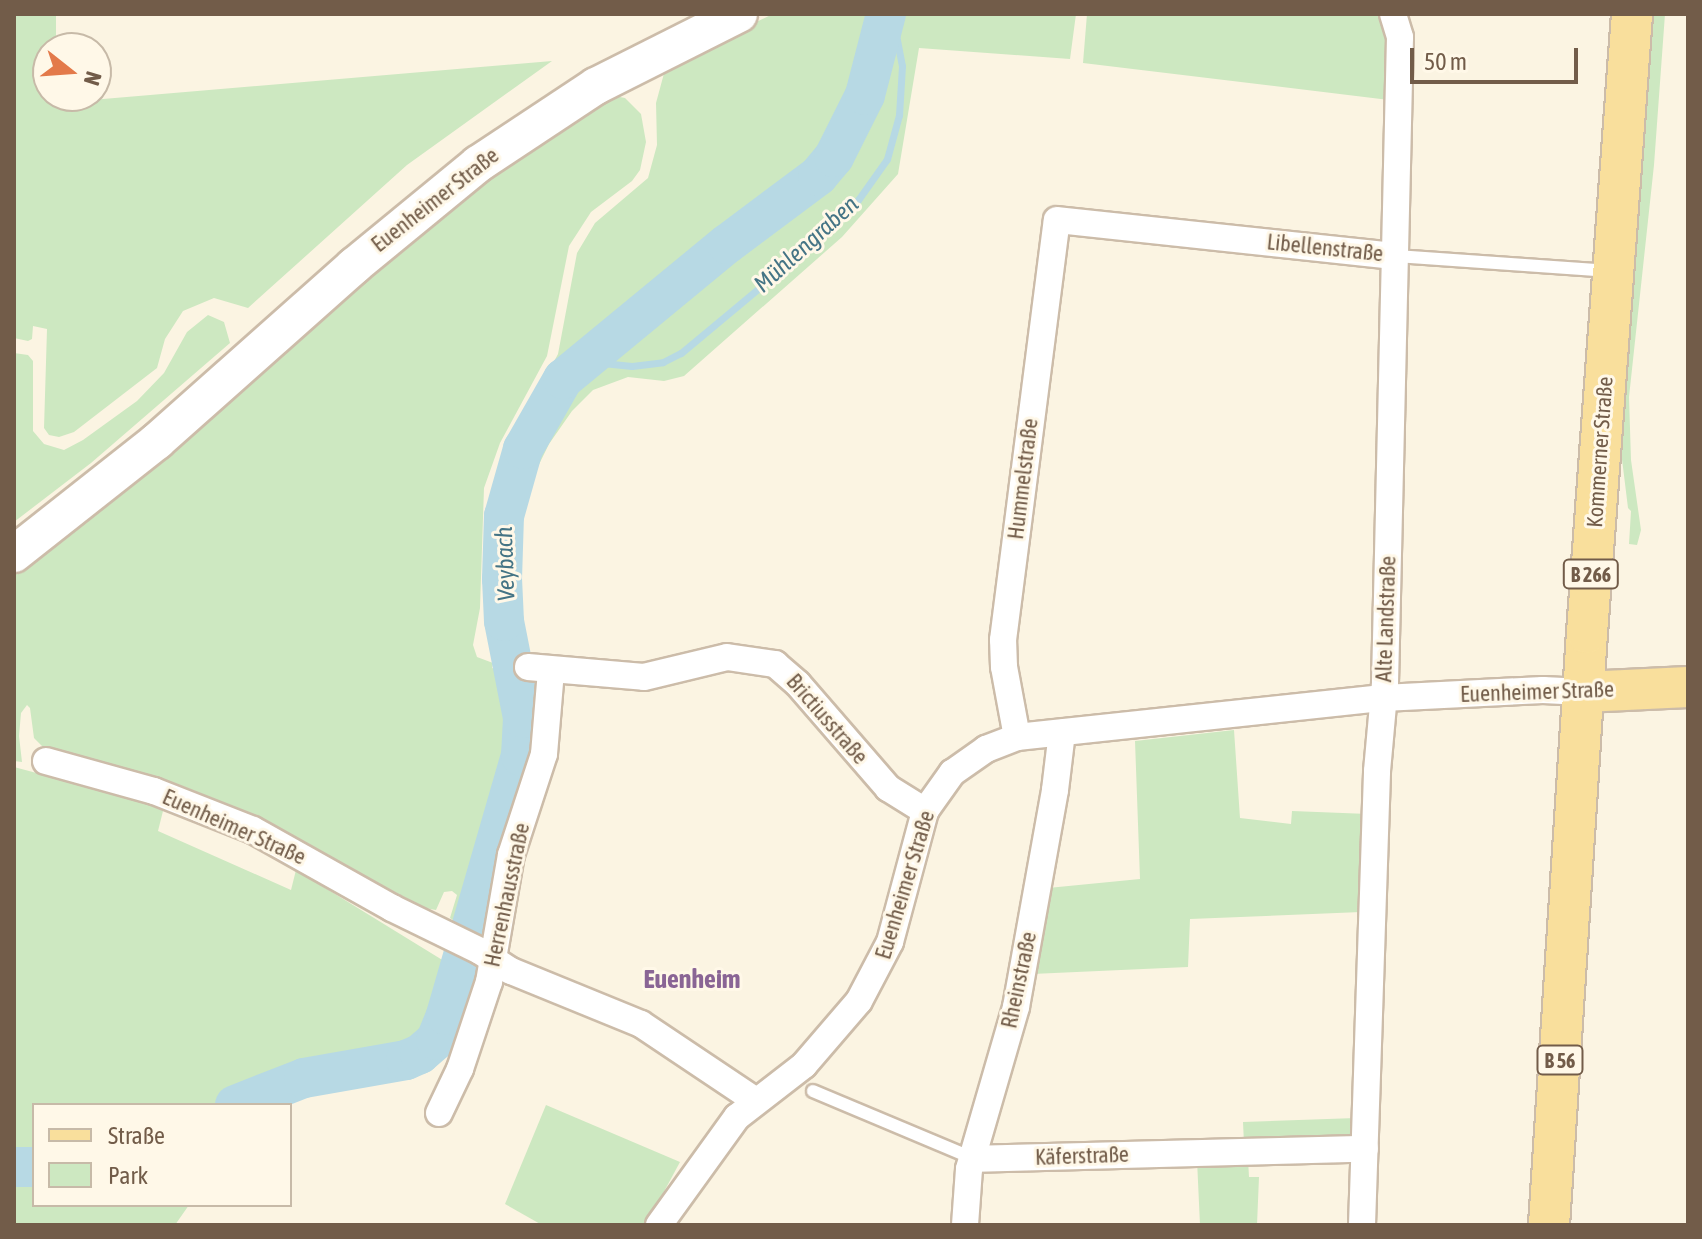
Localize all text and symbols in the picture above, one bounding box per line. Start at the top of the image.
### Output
north arrow [32,32,112,112]
scale bar [1414,32,1582,82]
text: 50 m [1424,48,1467,75]
text: N [79,68,107,88]
street label: Euenheimer Straße [366,142,504,258]
water label: Mühlengraben [748,190,864,298]
street label: Libellenstraße [1266,229,1384,267]
street label: Kommerner Straße [1582,376,1618,528]
street label: Hummelstraße [1002,417,1044,541]
water label: Veybach [489,526,521,602]
street label: Alte Landstraße [1371,555,1401,683]
road number: B 266 [1561,558,1621,590]
street label: Brictiusstraße [781,669,873,769]
street label: Euenheimer Straße [1460,676,1614,708]
street label: Euenheimer Straße [158,784,310,870]
street label: Euenheimer Straße [870,808,940,962]
street label: Herrenhausstraße [479,821,535,969]
street label: Rheinstraße [996,929,1042,1031]
district label: Euenheim [643,964,741,996]
road number: B 56 [1536,1044,1584,1076]
legend [32,1103,292,1207]
text: Straße [108,1122,165,1149]
street label: Käferstraße [1035,1141,1129,1171]
text: Park [108,1162,148,1189]

